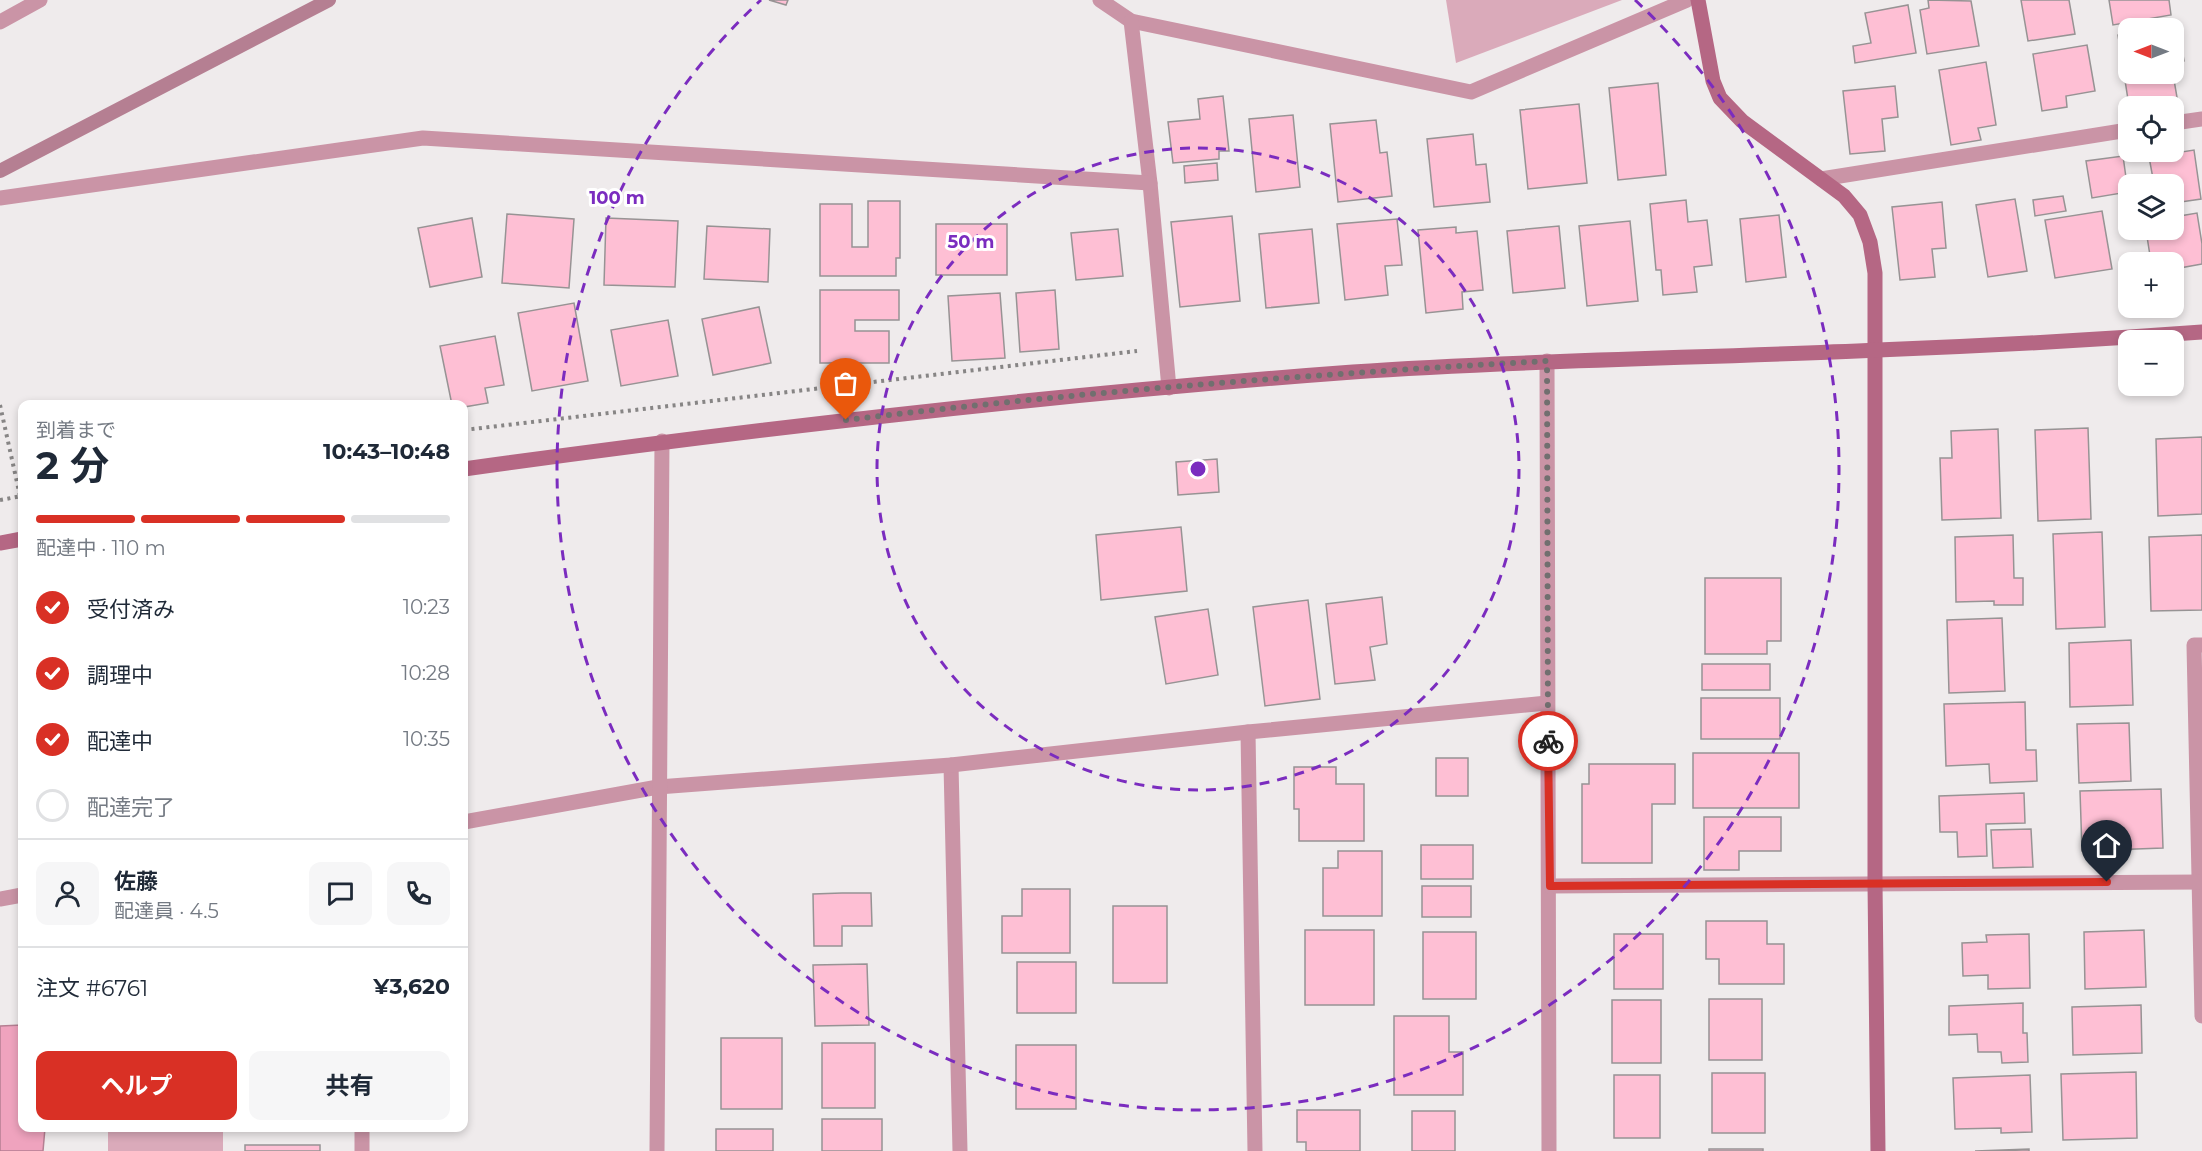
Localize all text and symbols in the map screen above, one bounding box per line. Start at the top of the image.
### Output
north arrow [2118,18,2184,84]
map controls [2118,18,2184,396]
button: locate [2118,96,2184,162]
button: layers [2118,174,2184,240]
text: 100 m [589,187,645,209]
text: 50 m [948,231,994,253]
button: + [2118,252,2184,318]
button: − [2118,330,2184,396]
pin [820,358,871,420]
icon: bag [829,367,862,400]
text: 到着まで [36,418,116,442]
text: 10:43–10:48 [323,438,450,465]
text: 2 分 [36,441,109,489]
centre of rings [1188,459,1208,479]
text: 配達中 · 110 m [36,536,166,560]
icon: check [36,591,69,624]
text: 10:23 [403,595,450,619]
text: 受付済み [87,596,175,623]
icon: check [36,657,69,690]
text: 10:28 [401,661,450,685]
text: 調理中 [87,662,153,689]
courier [1518,711,1578,771]
icon: check [36,723,69,756]
icon: bike [1532,725,1565,758]
text: 10:35 [403,727,450,751]
text: 配達中 [87,728,153,755]
text: 配達完了 [87,794,175,821]
pin [2081,820,2132,882]
icon: home [2090,829,2123,862]
button: person [36,862,99,925]
button: chat [309,862,372,925]
button: phone [387,862,450,925]
text: 佐藤 [114,868,158,895]
text: 配達員 · 4.5 [114,899,219,923]
text: ¥3,620 [373,973,450,1000]
text: 注文 #6761 [36,975,148,1002]
button: ヘルプ [36,1051,237,1120]
button: 共有 [249,1051,450,1120]

